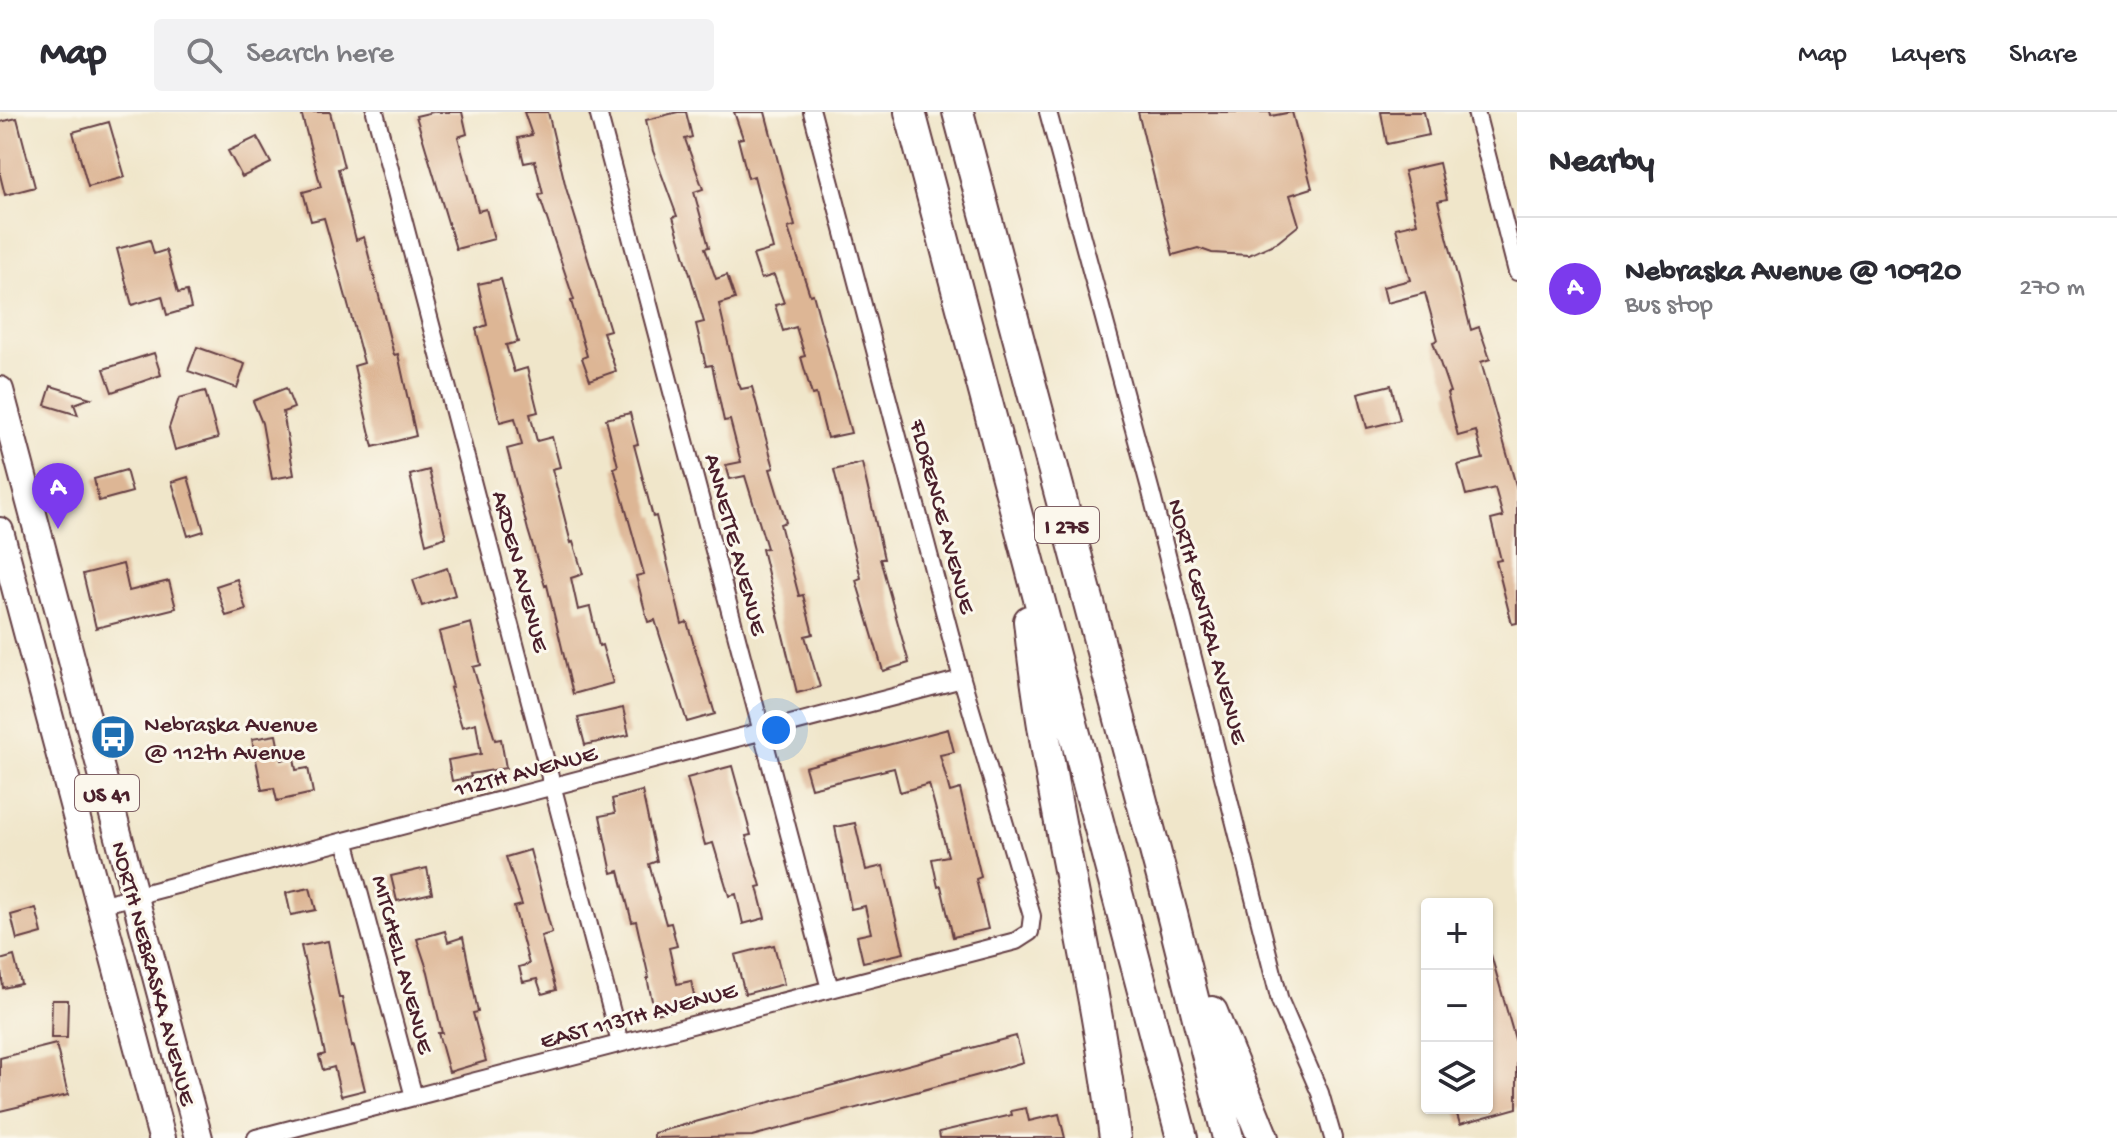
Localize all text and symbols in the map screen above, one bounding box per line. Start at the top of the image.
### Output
search box [154,19,714,91]
text: Map [40,33,106,77]
icon: search [182,33,226,77]
text: Search here [246,38,394,73]
text: Map [1798,39,1847,72]
text: Layers [1891,39,1965,72]
text: Share [2009,39,2077,72]
text: Nearby [1549,144,1654,184]
text: Nebraska Avenue @ 10920 [1625,256,1961,291]
text: A [1567,274,1583,305]
text: 270 m [2019,274,2085,305]
text: Bus stop [1625,291,1713,322]
street label: FLORENCE AVENUE [901,416,981,618]
street label: ANNETTE AVENUE [695,451,772,640]
pin: A [32,463,84,529]
street label: ARDEN AVENUE [483,488,554,657]
street label: NORTH CENTRAL AVENUE [1159,496,1253,749]
road number: I 275 [1035,507,1099,543]
your location [756,710,796,750]
place label: Nebraska Avenue @ 112th Avenue [144,712,318,769]
bus stop icon: Nebraska Avenue @ 112th Avenue [89,713,137,761]
street label: 112TH AVENUE [450,740,602,807]
road number: US 41 [75,775,139,811]
street label: NORTH NEBRASKA AVENUE [102,839,201,1110]
street label: MITCHELL AVENUE [363,873,439,1058]
map controls [1421,898,1493,1114]
button: + [1421,898,1493,970]
button: − [1421,970,1493,1042]
street label: EAST 113TH AVENUE [537,977,741,1058]
button: layers [1421,1042,1493,1114]

